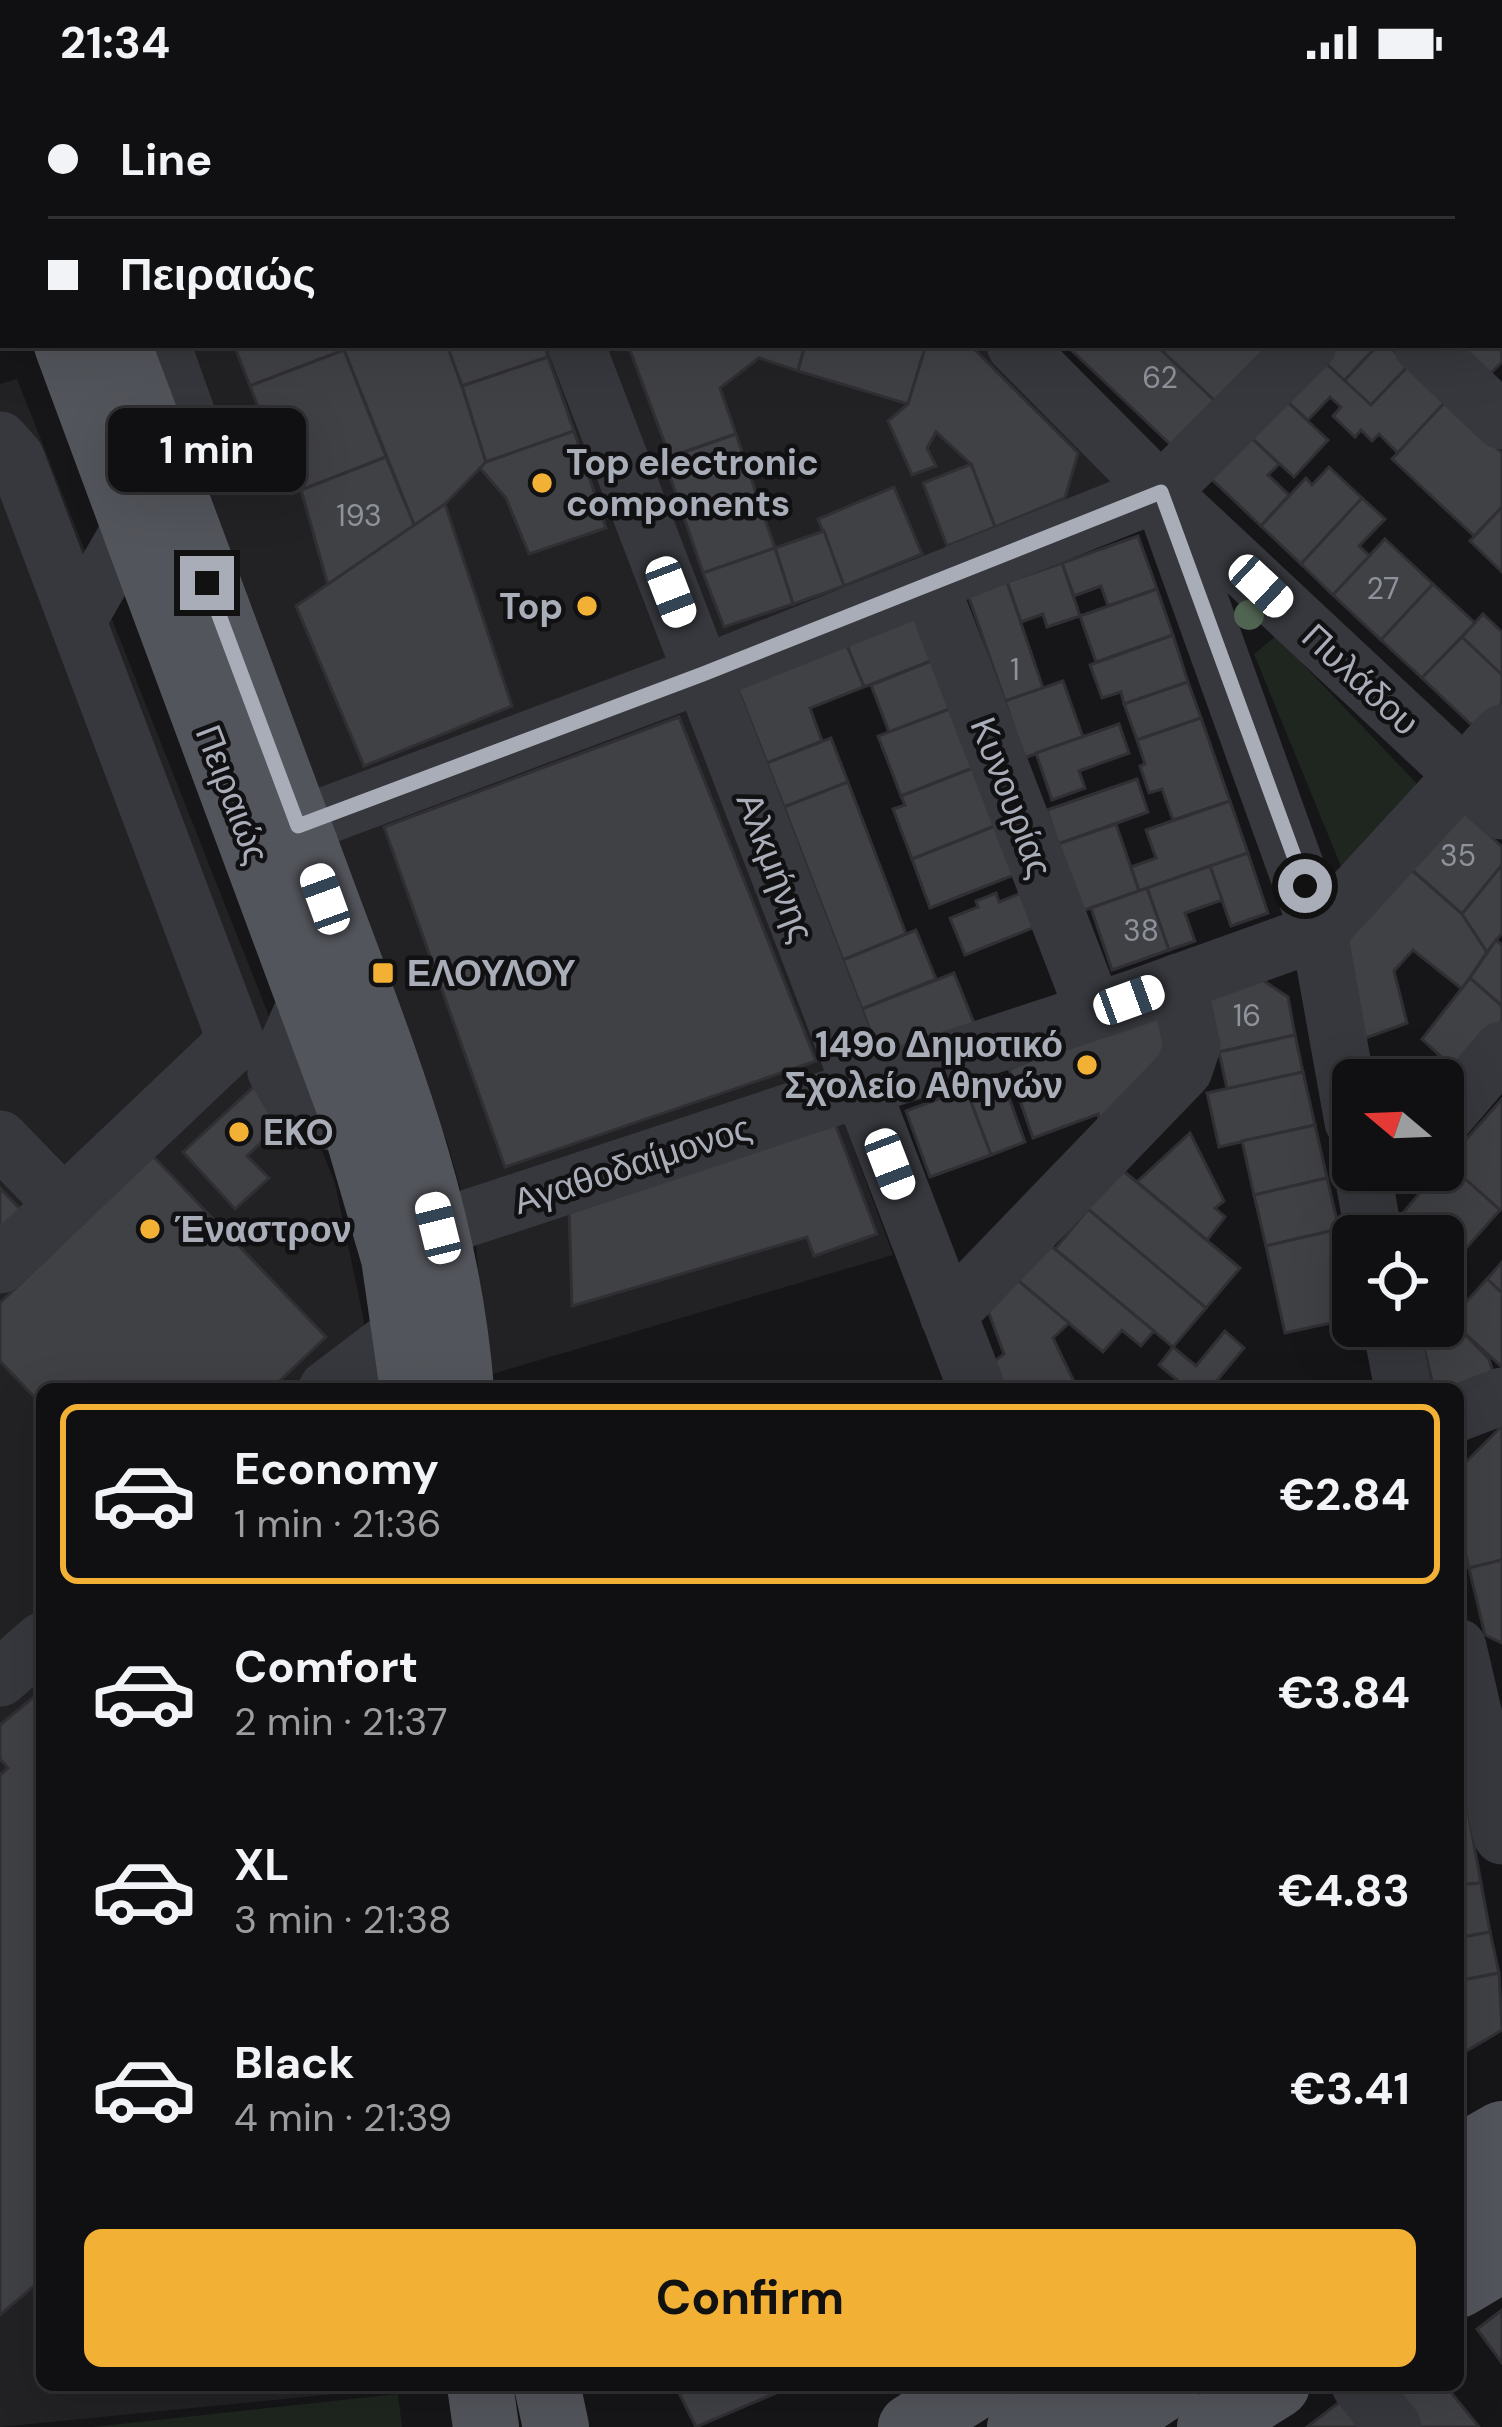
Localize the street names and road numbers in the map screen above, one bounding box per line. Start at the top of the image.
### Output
street label: Πυλάδου [1292,613,1429,746]
street label: Κυνουρίας [959,710,1064,884]
street label: Πειραιώς [185,718,280,870]
street label: Αλκμήνης [726,786,825,948]
street label: Αγαθοδαίμονος [507,1104,757,1225]

